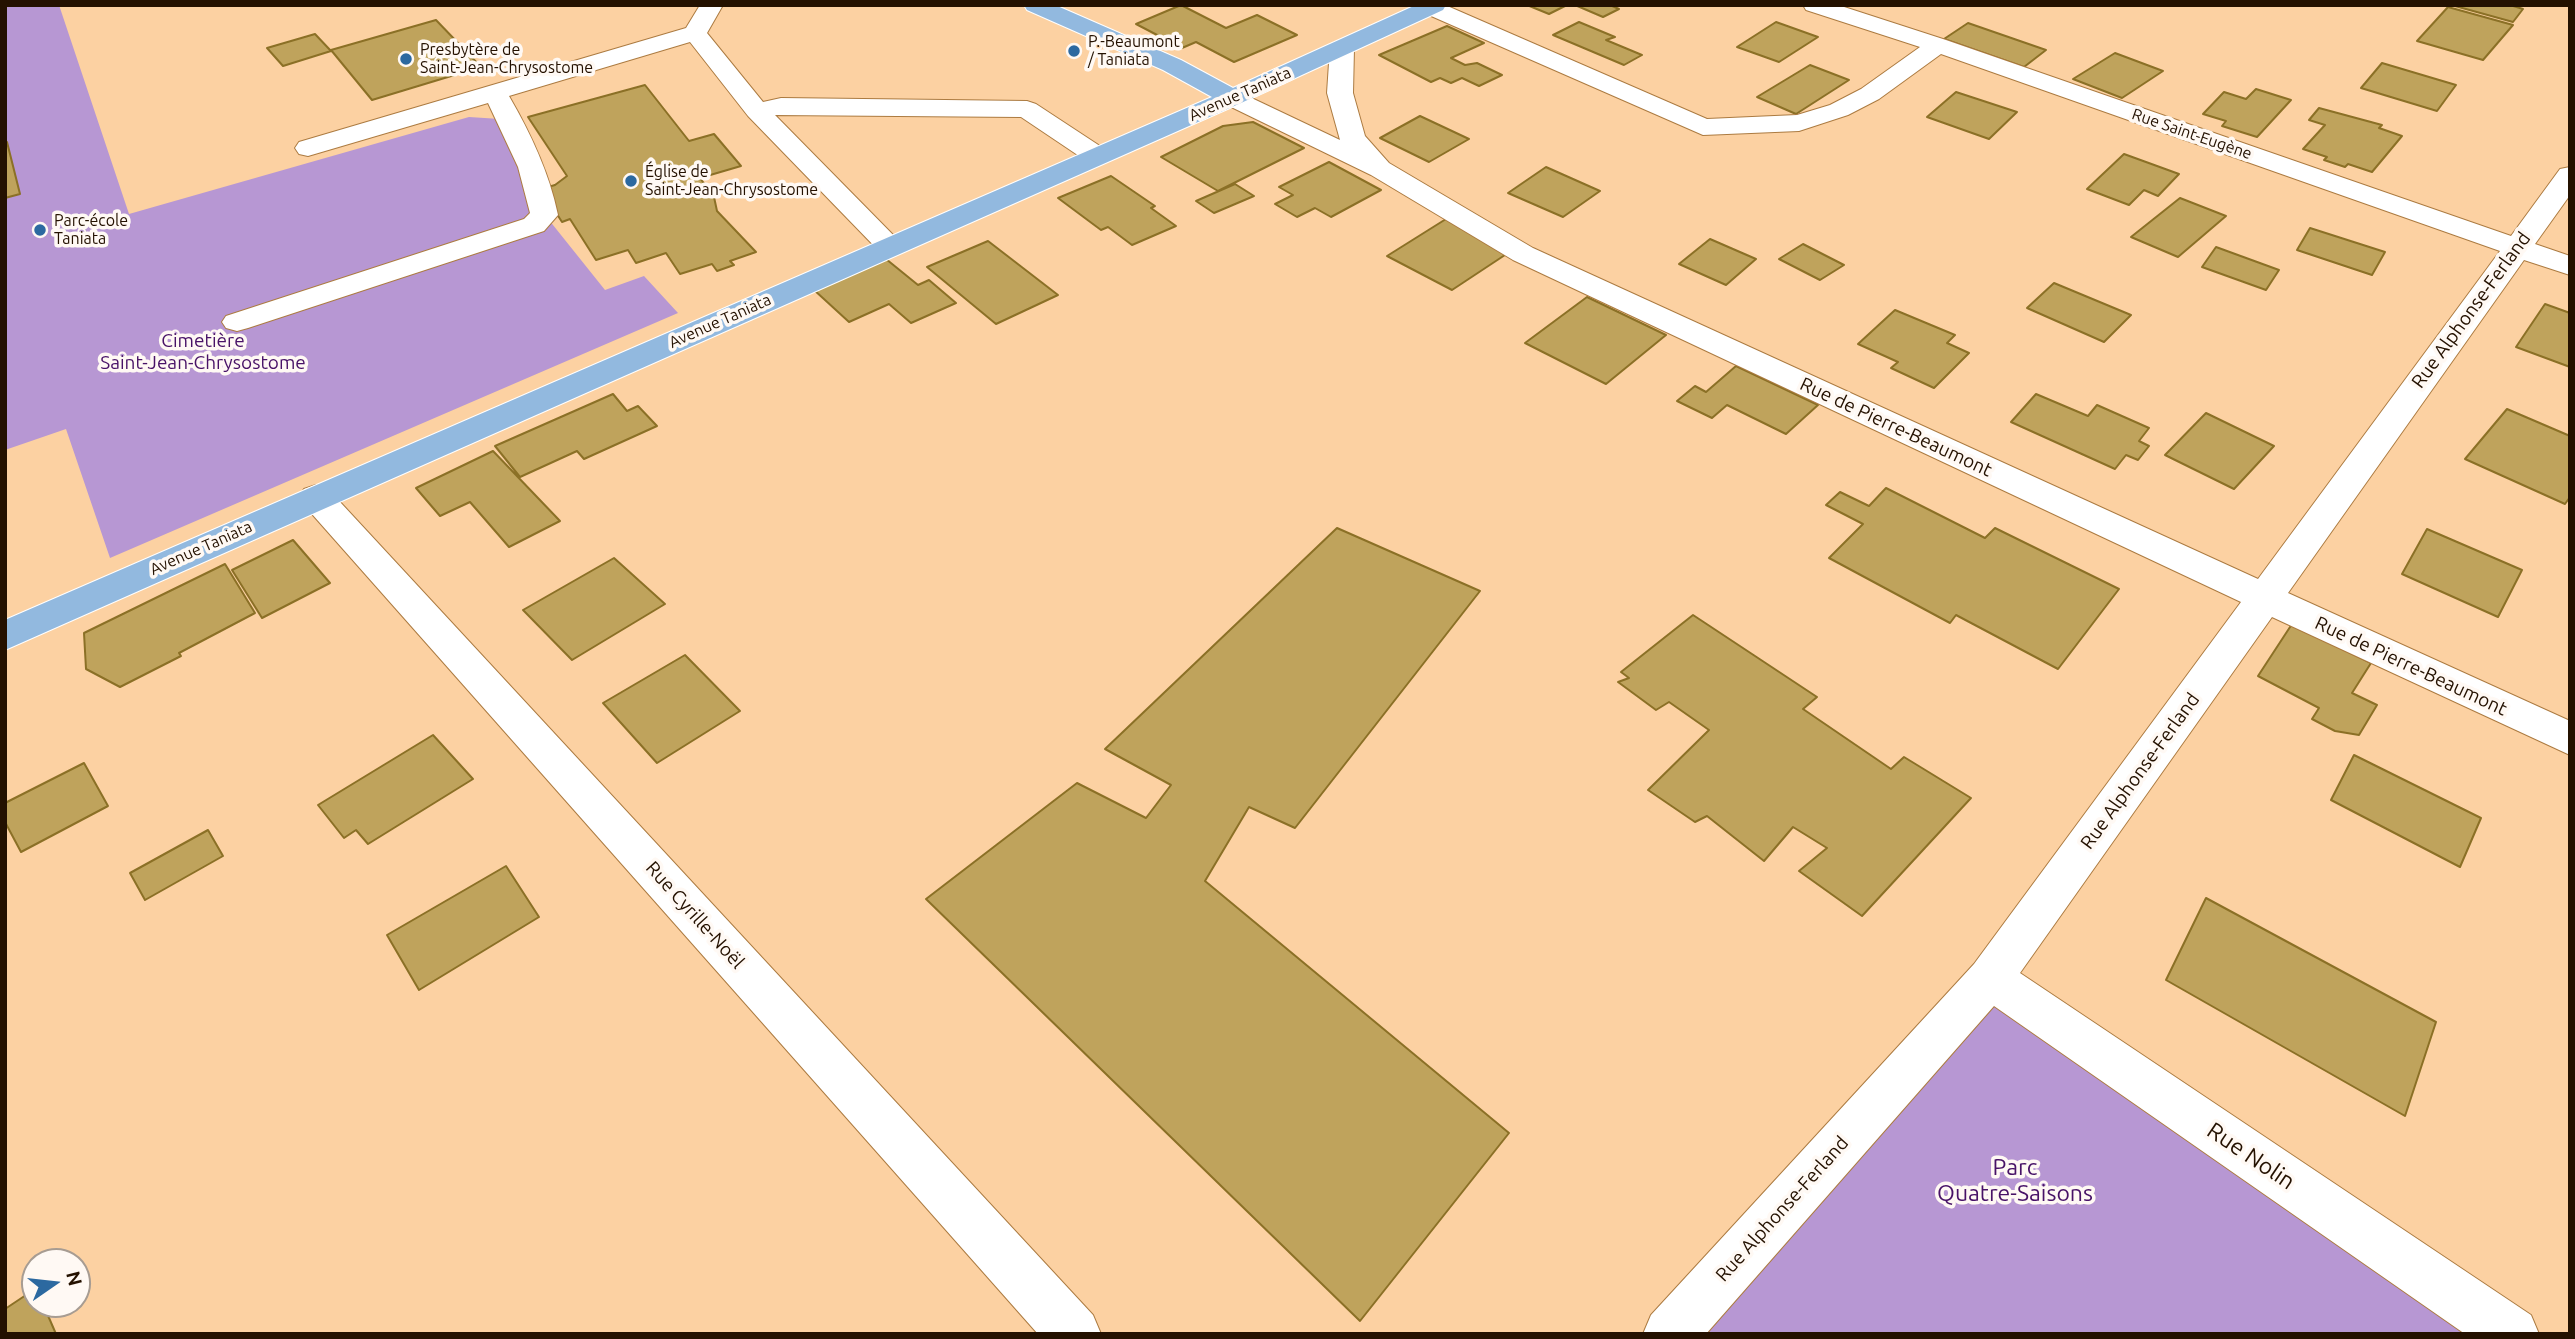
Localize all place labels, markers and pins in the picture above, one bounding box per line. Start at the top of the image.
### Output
place label: P.-Beaumont / Taniata [1088,32,1180,70]
place label: Presbytère de Saint-Jean-Chrysostome [420,40,593,78]
marker: P.-Beaumont / Taniata [1066,43,1082,59]
marker: Presbytère de Saint-Jean-Chrysostome [398,51,414,67]
place label: Église de Saint-Jean-Chrysostome [645,162,818,200]
marker: Église de Saint-Jean-Chrysostome [623,173,639,189]
place label: Parc-école Taniata [54,211,128,249]
marker: Parc-école Taniata [32,222,48,238]

